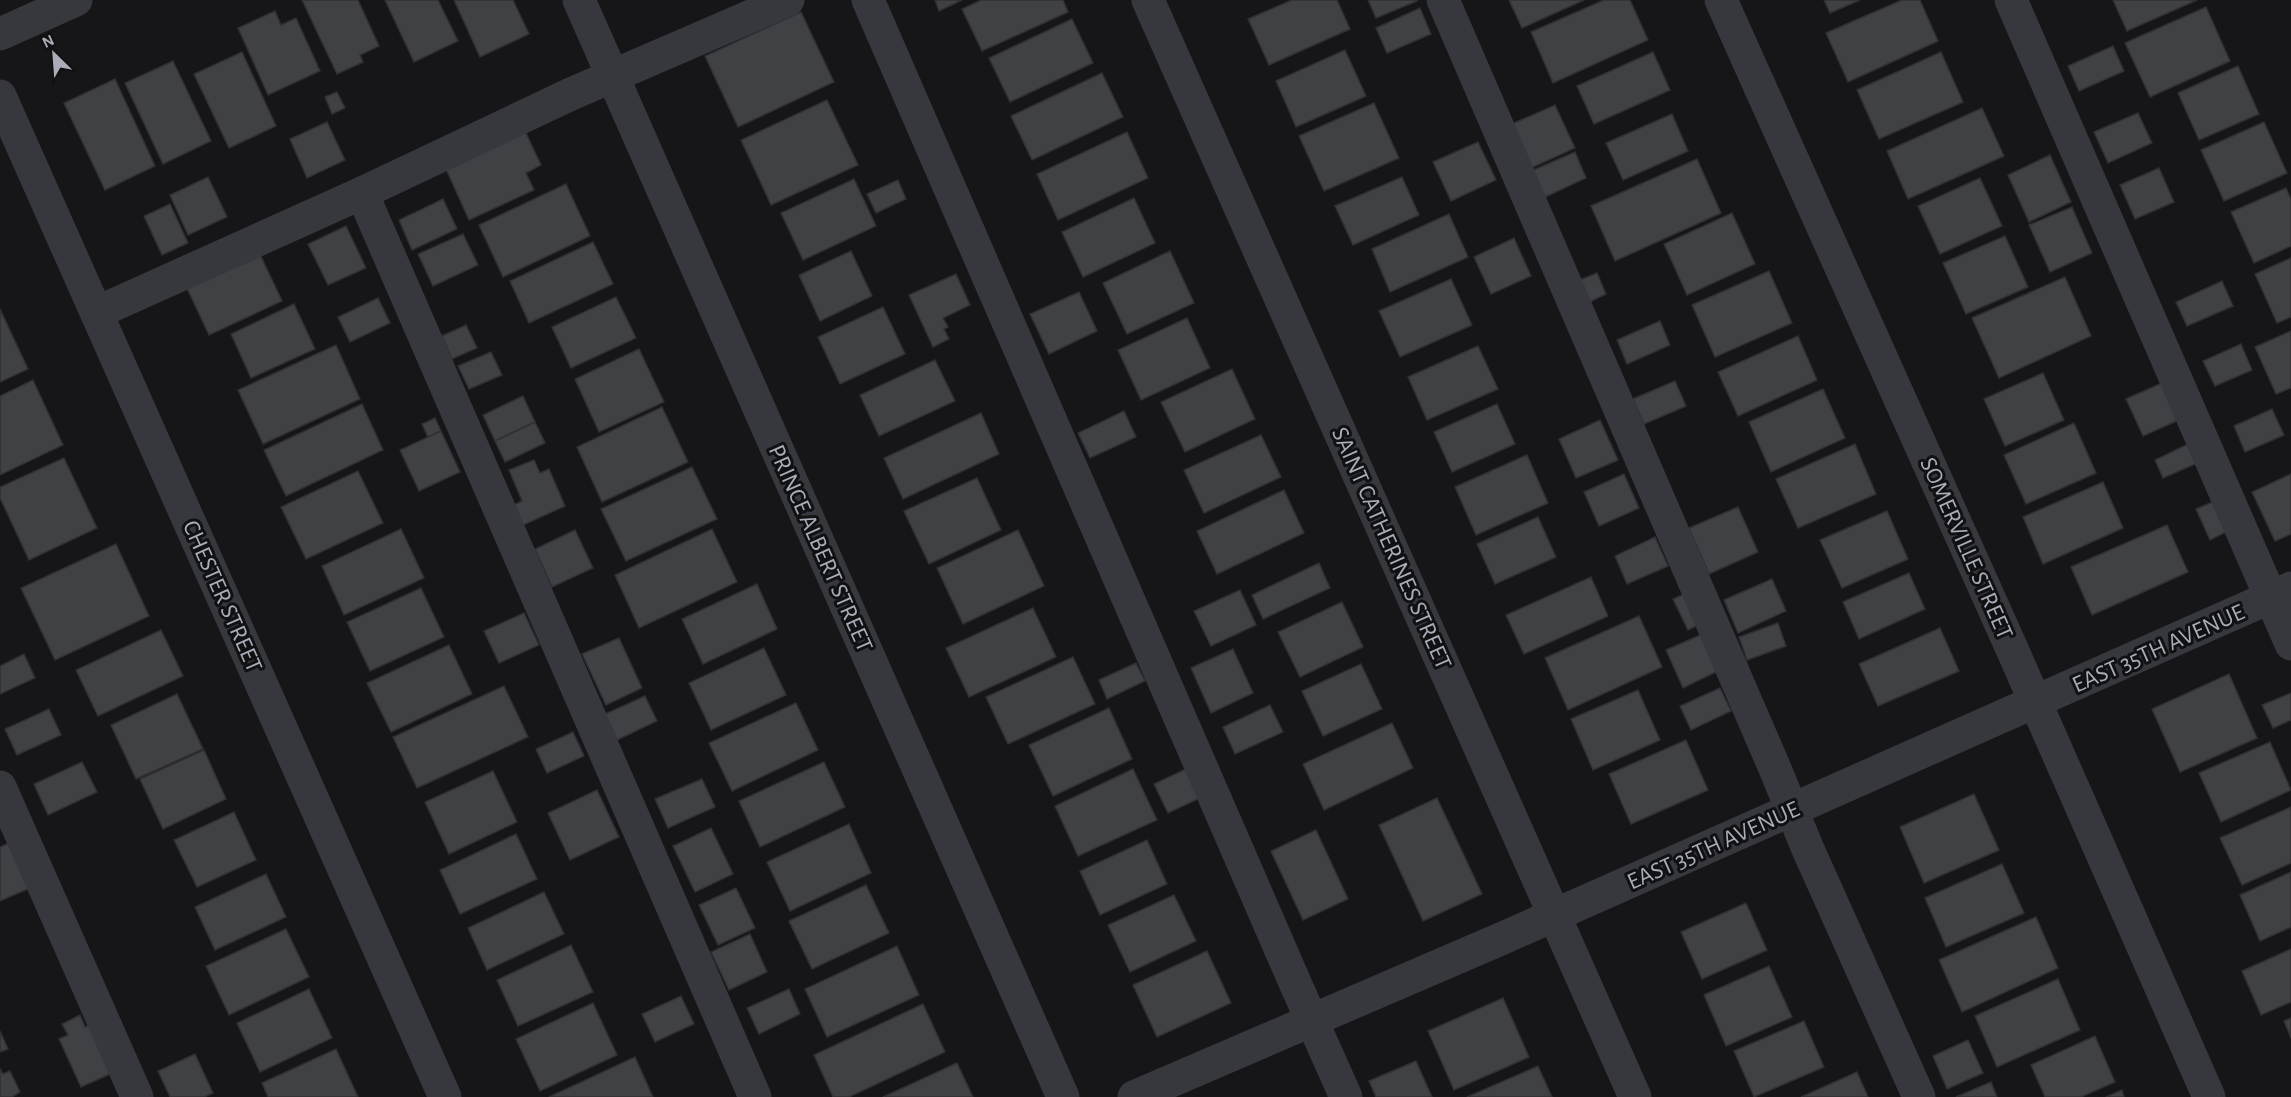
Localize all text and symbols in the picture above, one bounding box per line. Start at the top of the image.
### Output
north arrow [24,24,84,84]
text: N [40,32,57,51]
street label: SAINT CATHERINES STREET [1327,424,1455,673]
street label: PRINCE ALBERT STREET [764,441,877,656]
street label: SOMERVILLE STREET [1915,454,2017,643]
street label: CHESTER STREET [178,517,266,676]
street label: EAST 35TH AVENUE [2069,600,2248,698]
street label: EAST 35TH AVENUE [1624,797,1803,895]

